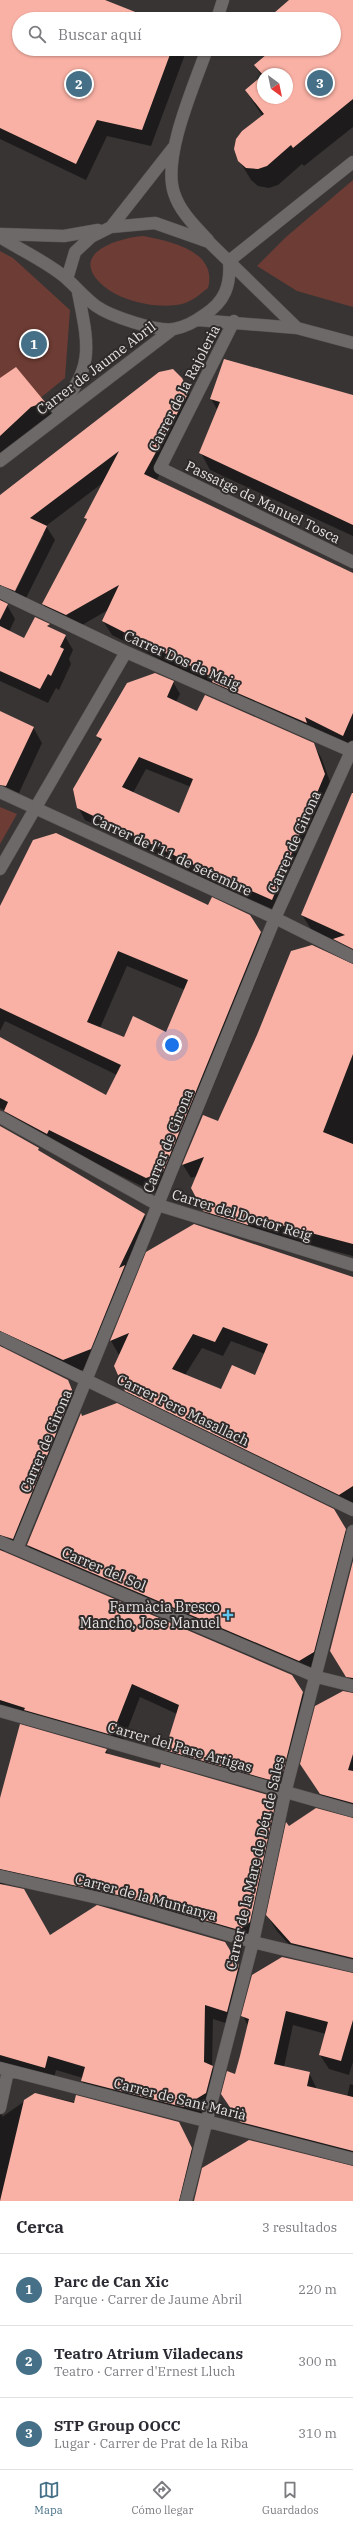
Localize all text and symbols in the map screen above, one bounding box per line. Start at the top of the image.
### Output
search box [12,12,341,56]
icon: search [26,23,48,45]
text: Buscar aquí [58,25,142,44]
north arrow [257,68,293,104]
pin: 3 [307,68,333,98]
pin: 2 [66,69,92,99]
street label: Carrer de Jaume Abril [33,317,159,419]
street label: Carrer de la Rajoleria [144,321,224,454]
pin: 1 [21,329,47,359]
street label: Passatge de Manuel Tosca [183,457,344,548]
street label: Carrer Dos de Maig [121,626,243,694]
street label: Carrer de Girona [263,788,325,896]
street label: Carrer de l'11 de setembre [89,810,255,900]
your location [162,1035,182,1055]
street label: Carrer de Girona [139,1086,197,1196]
street label: Carrer del Doctor Reig [170,1185,315,1245]
street label: Carrer Pere Masallach [114,1370,252,1450]
street label: Carrer de Girona [16,1386,76,1495]
street label: Carrer del Sol [59,1543,149,1595]
place label: Farmàcia Bresco Mancho, Jose Manuel [80,1598,220,1632]
marker: Farmàcia Bresco Mancho, Jose Manuel [223,1610,233,1620]
street label: Carrer del Pare Artigas [105,1718,255,1776]
street label: Carrer de la Mare de Déu de Sales [222,1754,288,1972]
street label: Carrer de la Muntanya [73,1869,219,1925]
street label: Carrer de Sant Marià [112,2074,249,2124]
text: Cerca [16,2216,64,2238]
text: 3 resultados [262,2219,337,2236]
text: Parc de Can Xic [54,2272,169,2291]
text: 1 [25,2281,33,2298]
text: 220 m [298,2281,337,2298]
text: Parque · Carrer de Jaume Abril [54,2291,242,2308]
text: Teatro Atrium Viladecans [54,2344,243,2363]
text: 2 [25,2353,33,2370]
text: 300 m [298,2353,337,2370]
text: Teatro · Carrer d'Ernest Lluch [54,2363,235,2380]
text: STP Group OOCC [54,2416,181,2435]
text: 3 [25,2425,33,2442]
text: 310 m [298,2425,337,2442]
text: Lugar · Carrer de Prat de la Riba [54,2435,248,2452]
tab: Mapa [34,2479,63,2517]
tab: Cómo llegar [132,2479,193,2517]
tab: Guardados [262,2479,319,2517]

